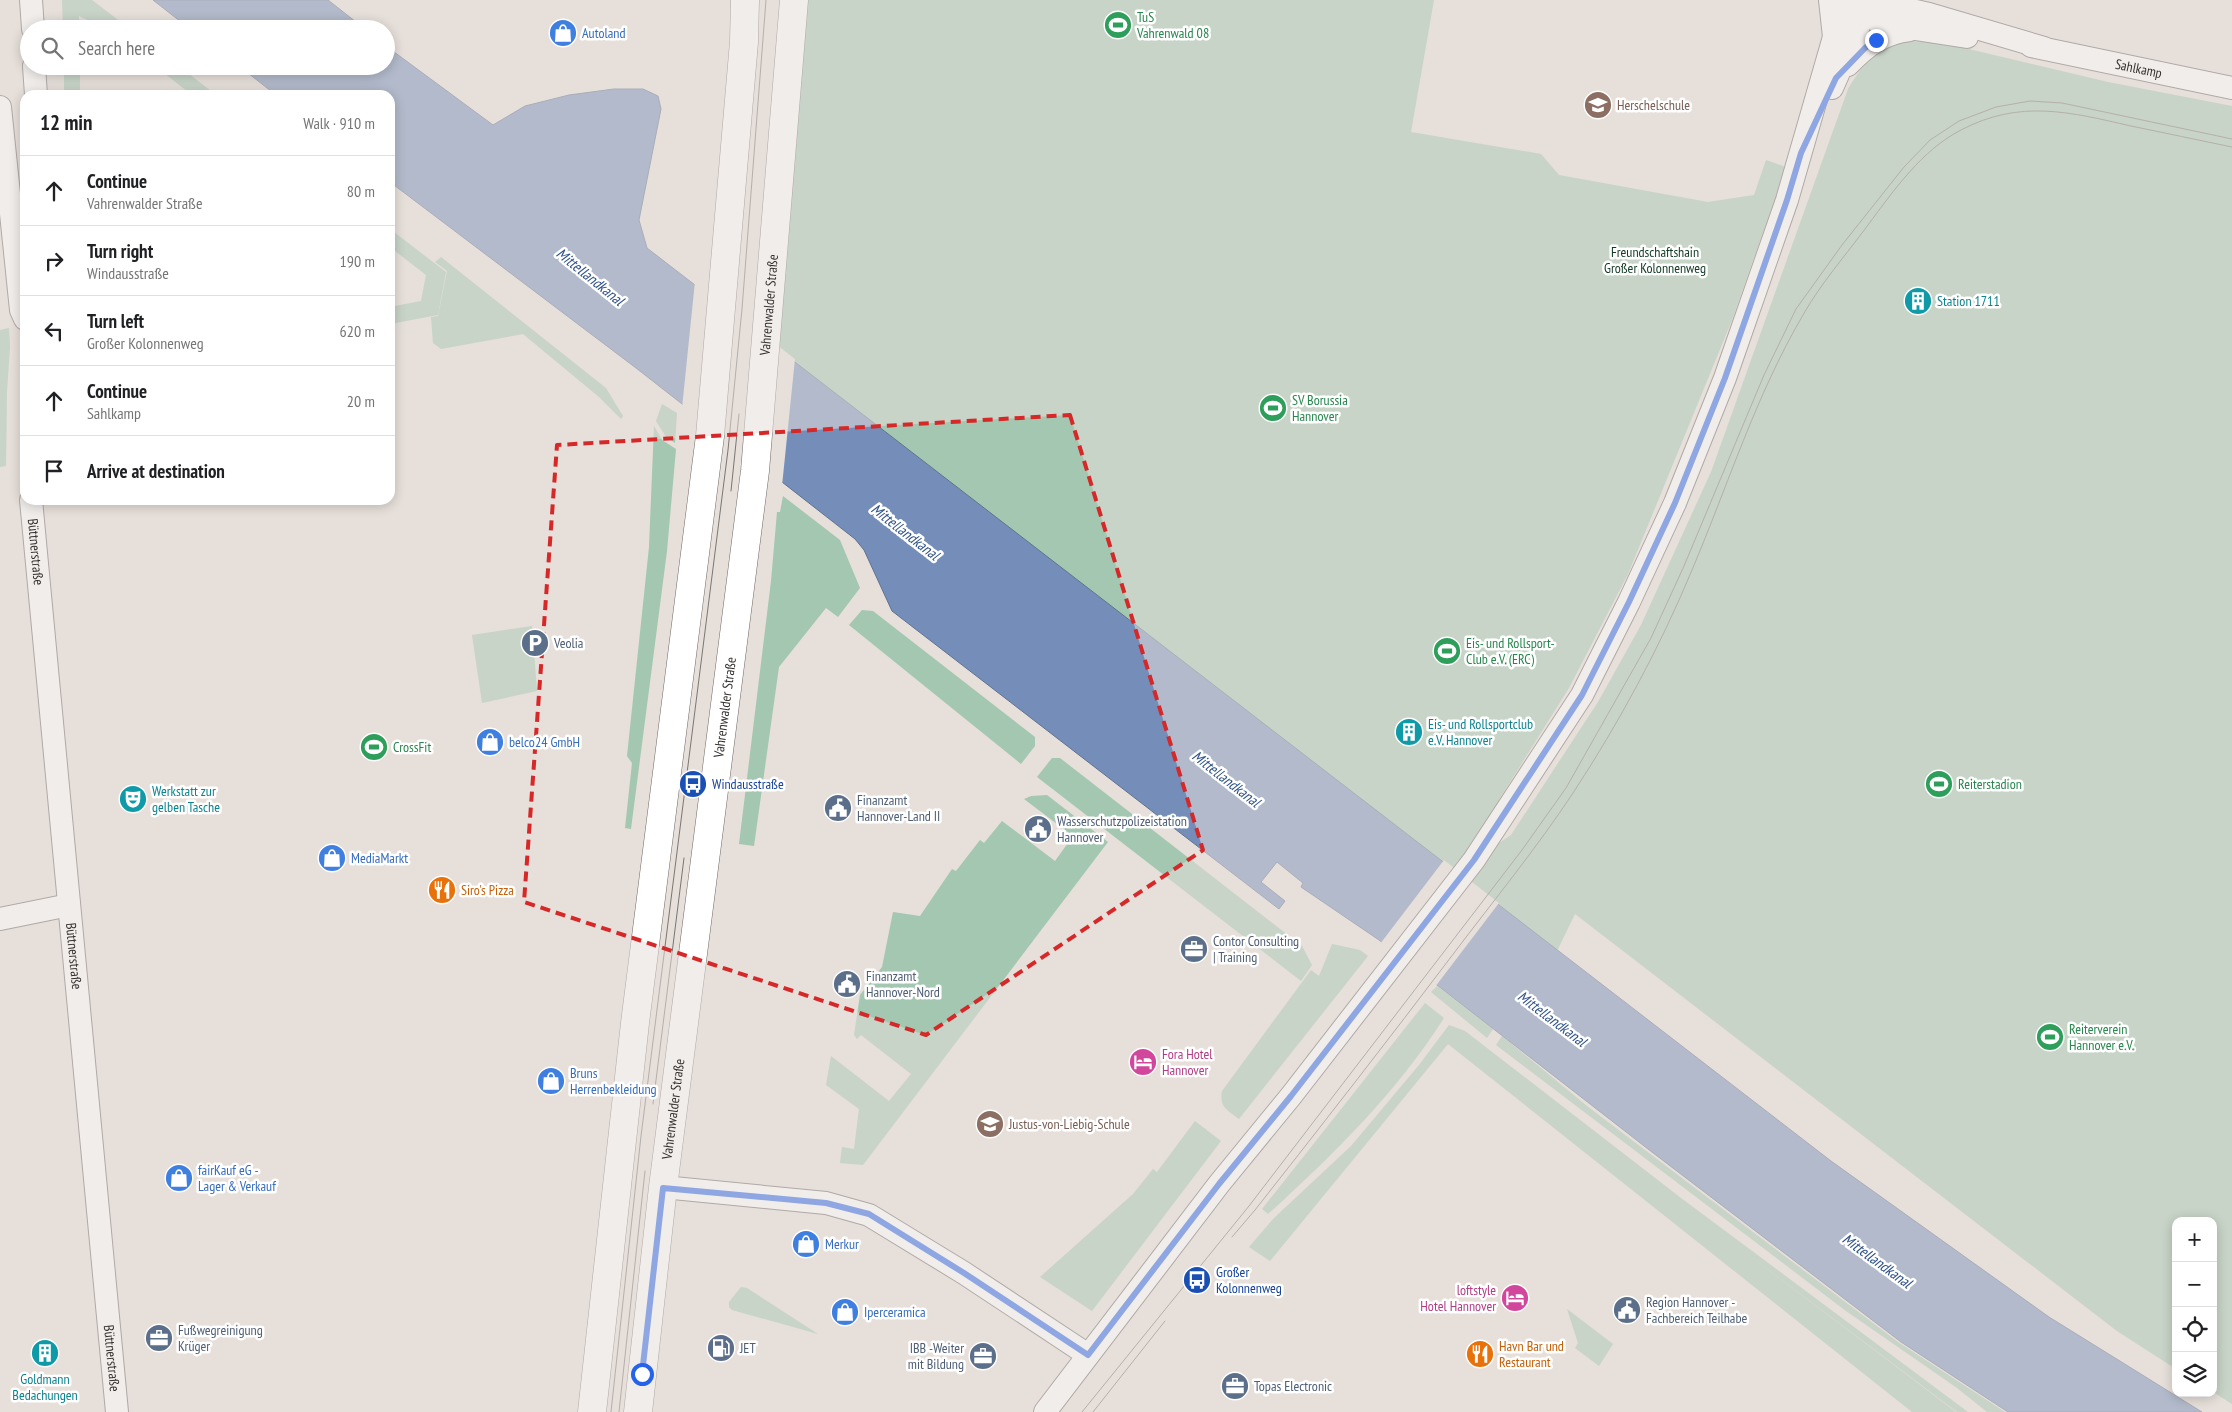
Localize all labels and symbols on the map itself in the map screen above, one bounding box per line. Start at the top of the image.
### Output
place label: TuS Vahrenwald 08 [1136,8,1209,42]
sports icon: TuS Vahrenwald 08 [1103,10,1133,40]
shop icon: Autoland [548,18,578,48]
place label: Autoland [582,24,626,42]
route end [1865,29,1888,52]
street label: Sahlkamp [2114,55,2164,82]
school or university icon: Herschelschule [1583,90,1613,120]
place label: Herschelschule [1617,96,1690,114]
park label: Freundschaftshain Großer Kolonnenweg [1604,243,1706,277]
water label: Mittellandkanal [553,244,629,310]
street label: Vahrenwalder Straße [756,253,782,357]
building icon: Station 1711 [1903,286,1933,316]
place label: Station 1711 [1937,292,2000,310]
place label: SV Borussia Hannover [1292,391,1348,425]
sports icon: SV Borussia Hannover [1258,393,1288,423]
water label: Mittellandkanal [868,499,944,565]
street label: Büttnerstraße [24,518,48,586]
parking icon: Veolia [520,628,550,658]
place label: Veolia [553,634,583,652]
place label: Eis- und Rollsport- Club e.V. (ERC) [1466,634,1555,668]
sports icon: Eis- und Rollsport- Club e.V. (ERC) [1432,636,1462,666]
street label: Vahrenwalder Straße [709,656,740,760]
place label: Eis- und Rollsportclub e.V. Hannover [1428,715,1533,749]
building icon: Eis- und Rollsportclub e.V. Hannover [1394,717,1424,747]
shop icon: belco24 GmbH [475,727,505,757]
sports icon: CrossFit [359,732,389,762]
place label: belco24 GmbH [509,733,580,751]
place label: CrossFit [393,738,431,756]
water label: Mittellandkanal [1189,746,1265,812]
bus stop icon: Windausstraße [678,769,708,799]
sports icon: Reiterstadion [1924,769,1954,799]
place label: Windausstraße [712,775,784,793]
place label: Reiterstadion [1958,775,2022,793]
place label: Werkstatt zur gelben Tasche [152,782,220,816]
theatre icon: Werkstatt zur gelben Tasche [118,784,148,814]
place label: Finanzamt Hannover-Land II [857,791,940,825]
public building icon: Finanzamt Hannover-Land II [823,793,853,823]
place label: Wasserschutzpolizeistation Hannover [1057,812,1187,846]
public building icon: Wasserschutzpolizeistation Hannover [1023,814,1053,844]
shop icon: MediaMarkt [317,843,347,873]
place label: MediaMarkt [351,849,408,867]
restaurant icon: Siro's Pizza [427,875,457,905]
place label: Siro's Pizza [461,881,514,899]
street label: Büttnerstraße [62,922,86,990]
place label: Contor Consulting | Training [1213,932,1299,966]
office icon: Contor Consulting | Training [1179,934,1209,964]
place label: Finanzamt Hannover-Nord [866,967,940,1001]
public building icon: Finanzamt Hannover-Nord [832,969,862,999]
water label: Mittellandkanal [1514,987,1592,1051]
place label: Reiterverein Hannover e.V. [2069,1020,2134,1054]
sports icon: Reiterverein Hannover e.V. [2035,1022,2065,1052]
place label: Fora Hotel Hannover [1162,1045,1213,1079]
hotel icon: Fora Hotel Hannover [1128,1047,1158,1077]
street label: Vahrenwalder Straße [658,1057,688,1161]
place label: Bruns Herrenbekleidung [570,1064,657,1098]
shop icon: Bruns Herrenbekleidung [536,1066,566,1096]
school or university icon: Justus-von-Liebig-Schule [975,1109,1005,1139]
place label: Justus-von-Liebig-Schule [1008,1115,1130,1133]
place label: fairKauf eG - Lager & Verkauf [198,1161,276,1195]
shop icon: fairKauf eG - Lager & Verkauf [164,1163,194,1193]
shop icon: Merkur [791,1229,821,1259]
water label: Mittellandkanal [1839,1229,1917,1293]
place label: Merkur [825,1235,859,1253]
place label: Großer Kolonnenweg [1216,1263,1282,1297]
bus stop icon: Großer Kolonnenweg [1182,1265,1212,1295]
place label: loftstyle Hotel Hannover [1420,1281,1496,1315]
hotel icon: loftstyle Hotel Hannover [1500,1283,1530,1313]
place label: Region Hannover - Fachbereich Teilhabe [1646,1293,1748,1327]
public building icon: Region Hannover - Fachbereich Teilhabe [1612,1295,1642,1325]
shop icon: Iperceramica [830,1297,860,1327]
place label: Iperceramica [864,1303,926,1321]
place label: Fußwegreinigung Krüger [178,1321,263,1355]
office icon: Fußwegreinigung Krüger [144,1323,174,1353]
street label: Büttnerstraße [100,1324,124,1393]
fuel station icon: JET [706,1333,736,1363]
place label: Havn Bar und Restaurant [1499,1337,1564,1371]
building icon: Goldmann Bedachungen [30,1338,60,1368]
place label: JET [739,1339,756,1357]
place label: IBB -Weiter mit Bildung [908,1339,964,1373]
restaurant icon: Havn Bar und Restaurant [1465,1339,1495,1369]
office icon: IBB -Weiter mit Bildung [968,1341,998,1371]
route start [631,1363,654,1386]
place label: Goldmann Bedachungen [12,1370,78,1404]
office icon: Topas Electronic [1220,1371,1250,1401]
place label: Topas Electronic [1254,1377,1332,1395]

